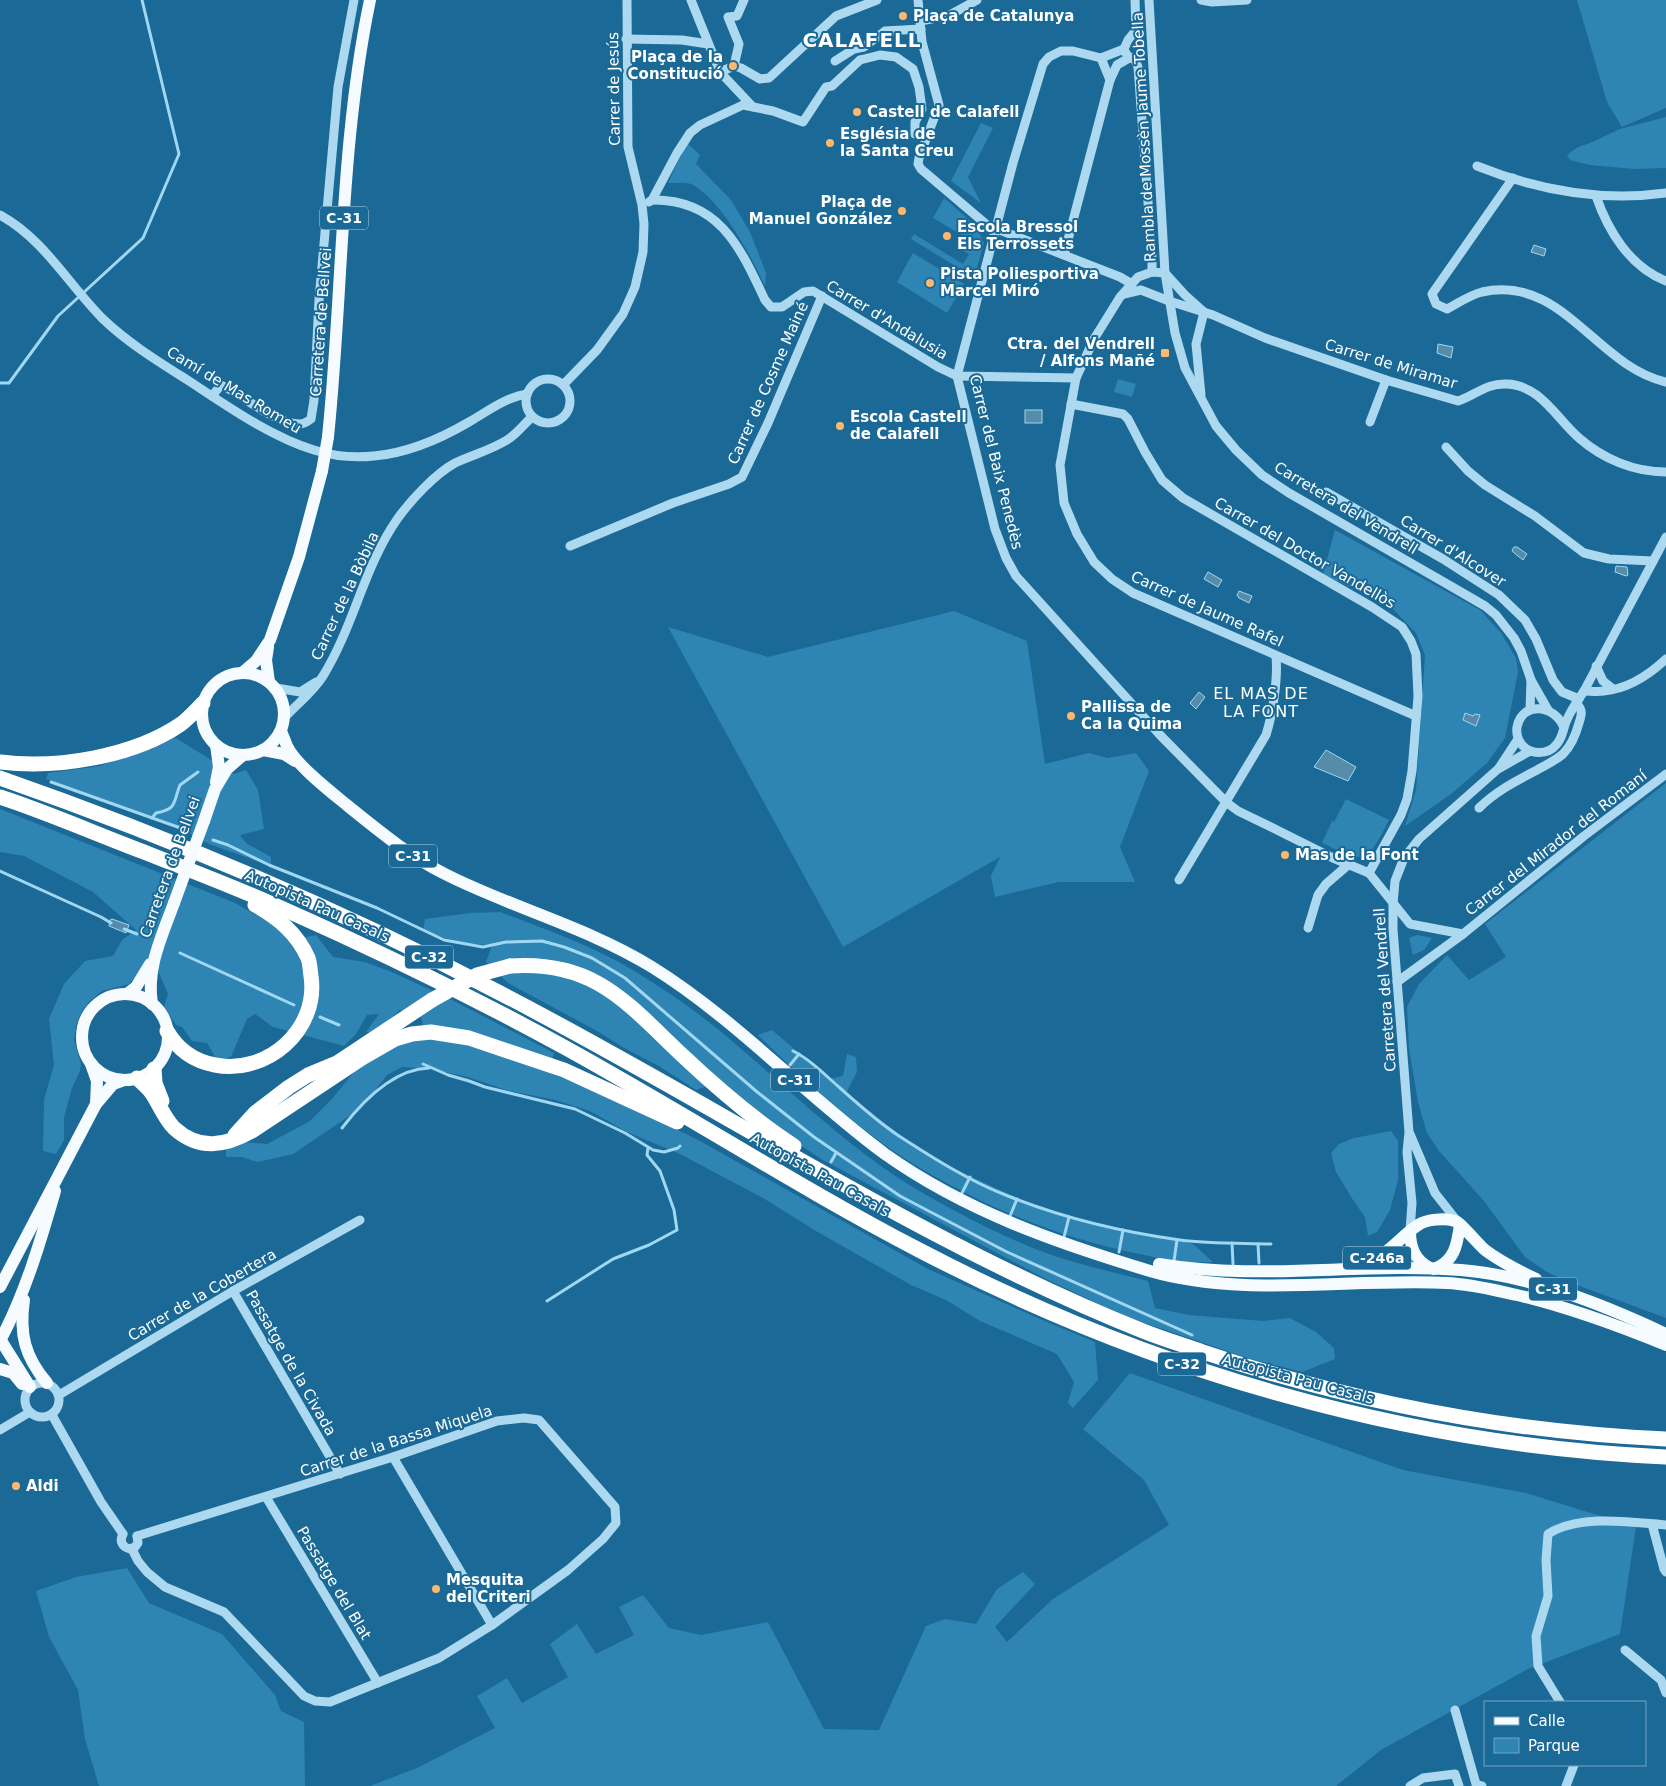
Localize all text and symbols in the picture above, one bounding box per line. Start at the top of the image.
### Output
place label: Plaça de Catalunya [913,7,1074,25]
marker: Plaça de Catalunya [897,10,909,22]
street label: Rambla de Mossèn Jaume Tobella [1128,12,1160,262]
district label: CALAFELL [802,28,922,52]
street label: Carrer de Jesús [604,32,624,146]
place label: Plaça de la Constitució [628,48,723,83]
marker: Plaça de la Constitució [727,60,739,72]
place label: Castell de Calafell [867,103,1019,121]
marker: Castell de Calafell [851,106,863,118]
place label: Església de la Santa Creu [840,125,954,160]
marker: Església de la Santa Creu [824,137,836,149]
place label: Plaça de Manuel González [749,193,892,228]
marker: Plaça de Manuel González [896,205,908,217]
road number: C-31 [320,207,368,230]
place label: Escola Bressol Els Terrossets [957,218,1078,253]
marker: Escola Bressol Els Terrossets [941,230,953,242]
street label: Carretera de Bellvei [307,247,335,397]
place label: Pista Poliesportiva Marcel Miró [940,265,1099,300]
street label: Carrer d'Andalusia [823,277,951,363]
marker: Pista Poliesportiva Marcel Miró [924,277,936,289]
street label: Carrer de Cosme Mainé [724,299,812,467]
place label: Ctra. del Vendrell / Alfons Mañé [1007,335,1155,370]
street label: Carrer de Miramar [1323,335,1460,393]
street label: Camí de Mas Romeu [163,343,305,437]
marker: Ctra. del Vendrell / Alfons Mañé [1159,347,1171,359]
street label: Carrer del Baix Penedès [966,373,1027,551]
place label: Escola Castell de Calafell [850,408,967,443]
marker: Escola Castell de Calafell [834,420,846,432]
street label: Carretera del Vendrell [1271,458,1421,558]
street label: Carrer del Doctor Vandellòs [1211,494,1399,612]
street label: Carrer d'Alcover [1397,511,1510,591]
street label: Carrer de la Bòbila [307,529,383,663]
street label: Carrer de Jaume Rafel [1128,567,1286,651]
district label: EL MAS DE LA FONT [1213,684,1309,721]
place label: Pallissa de Ca la Quima [1081,698,1182,733]
marker: Pallissa de Ca la Quima [1065,710,1077,722]
street label: Carrer del Mirador del Romaní [1462,766,1651,919]
street label: Carretera de Bellvei [136,794,204,940]
road number: C-31 [389,844,437,868]
place label: Mas de la Font [1295,846,1419,864]
marker: Mas de la Font [1279,849,1291,861]
street label: Autopista Pau Casals [242,866,392,946]
street label: Carretera del Vendrell [1370,907,1400,1073]
road number: C-32 [405,946,453,969]
road number: C-31 [771,1068,819,1092]
street label: Autopista Pau Casals [747,1129,893,1221]
street label: Carrer de la Cobertera [125,1245,279,1345]
road number: C-246a [1343,1246,1411,1270]
road number: C-31 [1529,1278,1577,1300]
street label: Passatge de la Civada [242,1287,340,1439]
street label: Autopista Pau Casals [1220,1350,1376,1408]
road number: C-32 [1158,1352,1206,1376]
street label: Carrer de la Bassa Miquela [298,1401,494,1481]
place label: Aldi [26,1477,59,1495]
marker: Aldi [10,1480,22,1492]
street label: Passatge del Blat [293,1523,375,1643]
place label: Mesquita del Criteri [446,1571,531,1606]
marker: Mesquita del Criteri [430,1583,442,1595]
legend [1484,1701,1646,1766]
text: Calle [1528,1712,1565,1730]
text: Parque [1528,1737,1580,1755]

